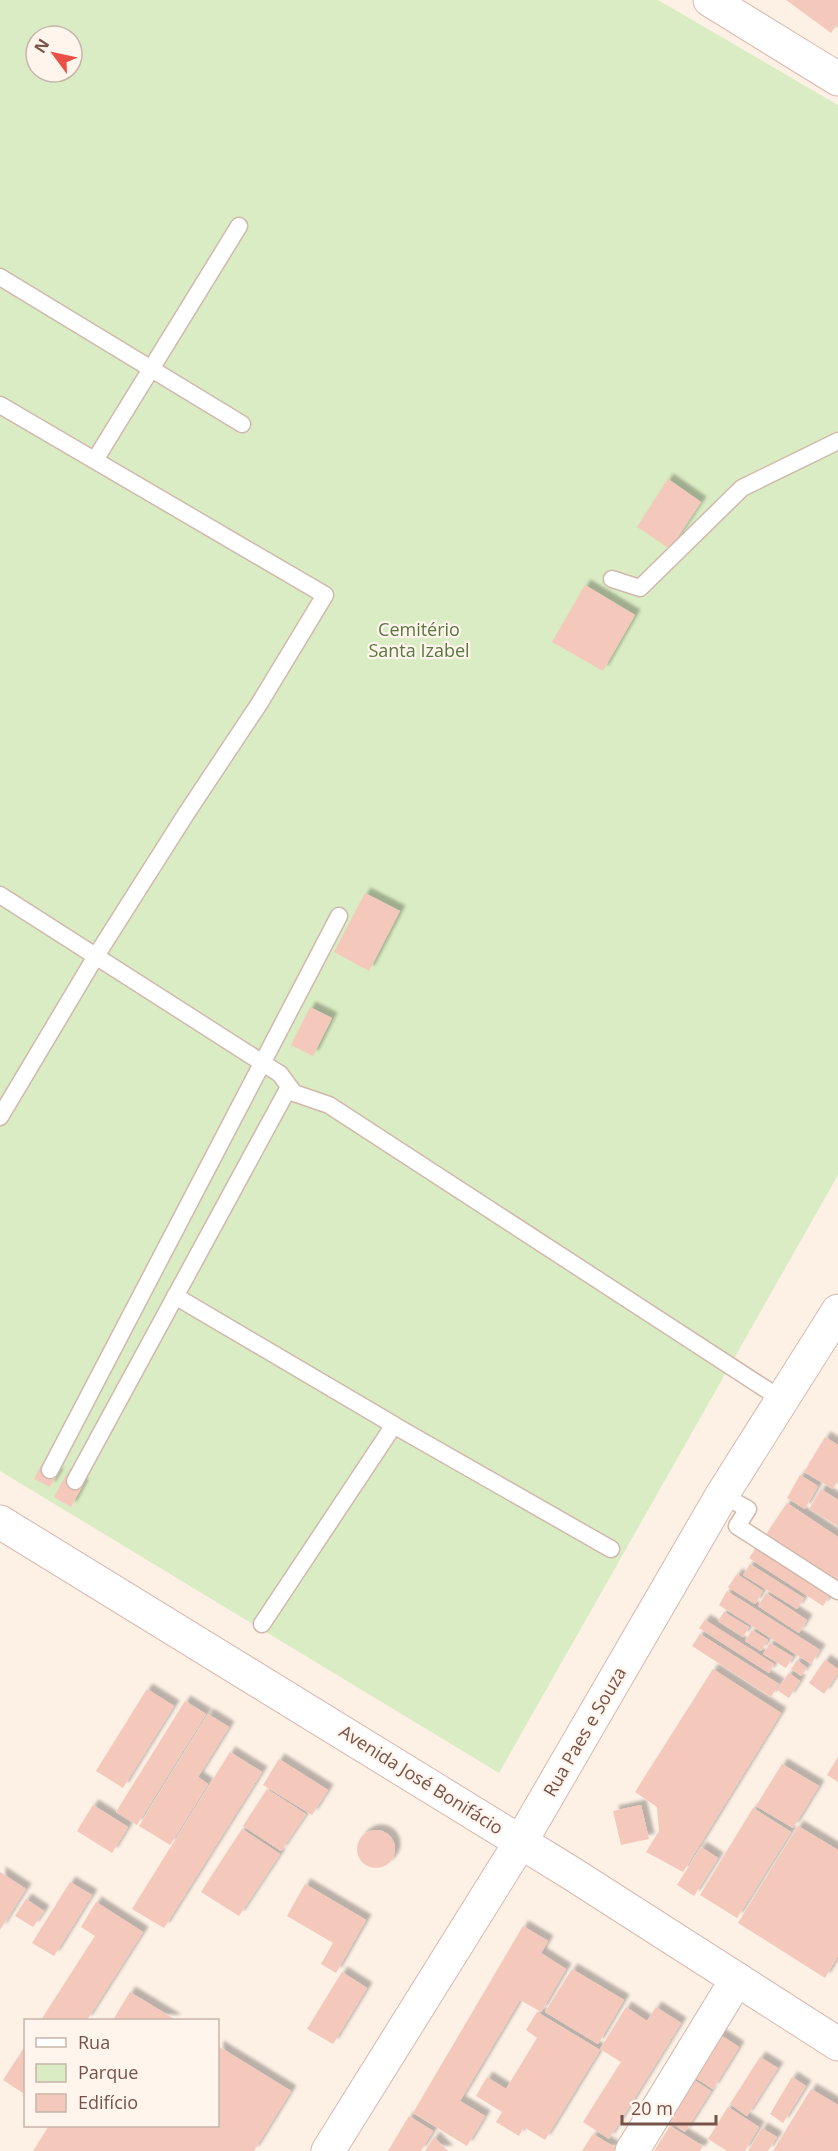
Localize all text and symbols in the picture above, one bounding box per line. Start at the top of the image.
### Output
north arrow [24,24,84,84]
text: N [29,34,54,57]
park label: Cemitério Santa Izabel [368,617,470,662]
street label: Rua Paes e Souza [537,1662,631,1801]
street label: Avenida José Bonifácio [335,1719,508,1839]
legend [24,2019,219,2127]
text: Rua [78,2030,110,2054]
text: Parque [78,2060,138,2084]
scale bar [622,2088,716,2126]
text: Edifício [78,2090,138,2114]
text: 20 m [631,2096,673,2120]

